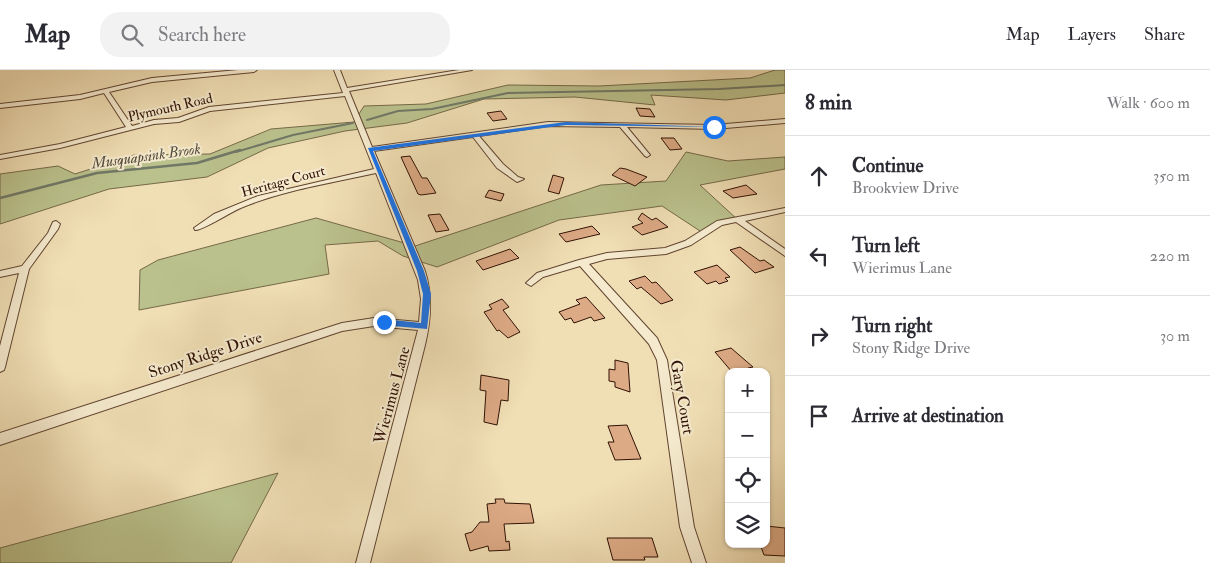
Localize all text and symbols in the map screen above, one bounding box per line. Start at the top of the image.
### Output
search box [100,12,450,57]
text: Map [25,19,70,50]
icon: search [118,21,146,49]
text: Search here [158,23,246,47]
text: Map [1006,23,1040,46]
text: Layers [1068,23,1116,46]
text: Share [1144,23,1185,46]
street label: Plymouth Road [126,89,215,126]
text: 8 min [805,89,852,116]
text: Walk · 600 m [1107,93,1190,113]
route start [703,116,726,139]
water label: Musquapsink Brook [89,139,202,174]
text: Continue [852,154,923,178]
street label: Heritage Court [239,162,327,201]
icon: ahead [805,162,833,190]
text: 350 m [1153,166,1190,186]
text: Brookview Drive [852,178,959,198]
text: Turn left [852,234,920,258]
icon: left [805,242,833,270]
text: 220 m [1150,246,1190,266]
text: Wierimus Lane [852,258,952,278]
route end [373,311,396,334]
text: Turn right [852,314,932,338]
icon: right [805,322,833,350]
text: 30 m [1160,326,1190,346]
street label: Stony Ridge Drive [146,327,265,383]
text: Stony Ridge Drive [852,338,970,358]
street label: Wierimus Lane [369,344,415,447]
street label: Gary Court [666,358,698,436]
map controls [725,368,770,548]
button: + [725,368,770,413]
icon: arrive [805,402,833,430]
text: Arrive at destination [852,404,1004,428]
button: − [725,413,770,458]
button: locate [725,458,770,503]
button: layers [725,503,770,548]

